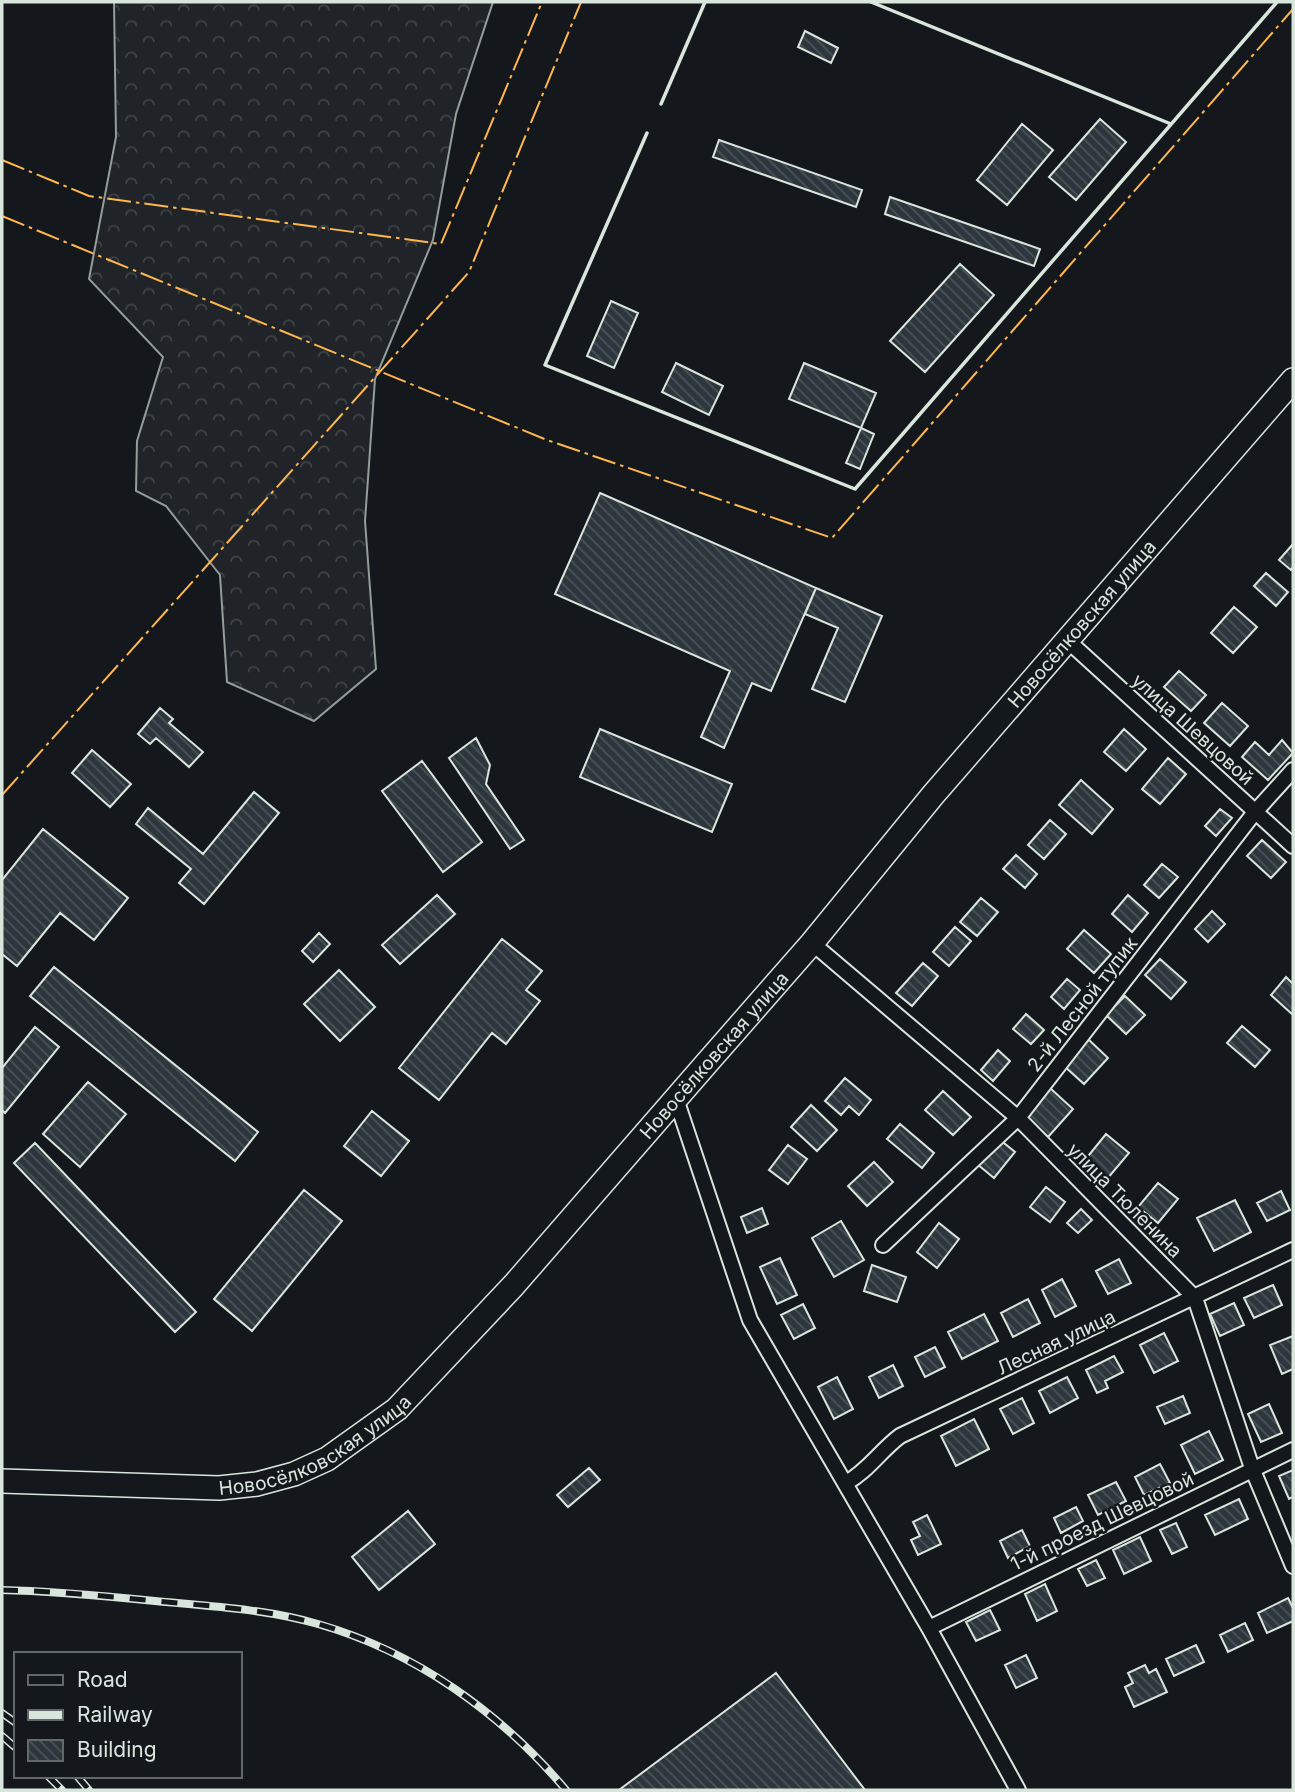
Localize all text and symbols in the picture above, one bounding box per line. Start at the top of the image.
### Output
street label: Новосёлковская улица [1003,536,1161,712]
street label: улица Шевцовой [1127,669,1258,790]
street label: 2-й Лесной тупик [1023,932,1143,1076]
street label: Новосёлковская улица [635,967,793,1144]
street label: улица Тюленина [1062,1138,1187,1263]
street label: Лесная улица [993,1305,1119,1380]
street label: Новосёлковская улица [218,1390,416,1500]
street label: 1-й проезд Шевцовой [1007,1467,1198,1576]
legend [14,1652,242,1778]
text: Road [77,1667,128,1692]
text: Railway [77,1702,153,1727]
text: Building [77,1737,157,1762]

